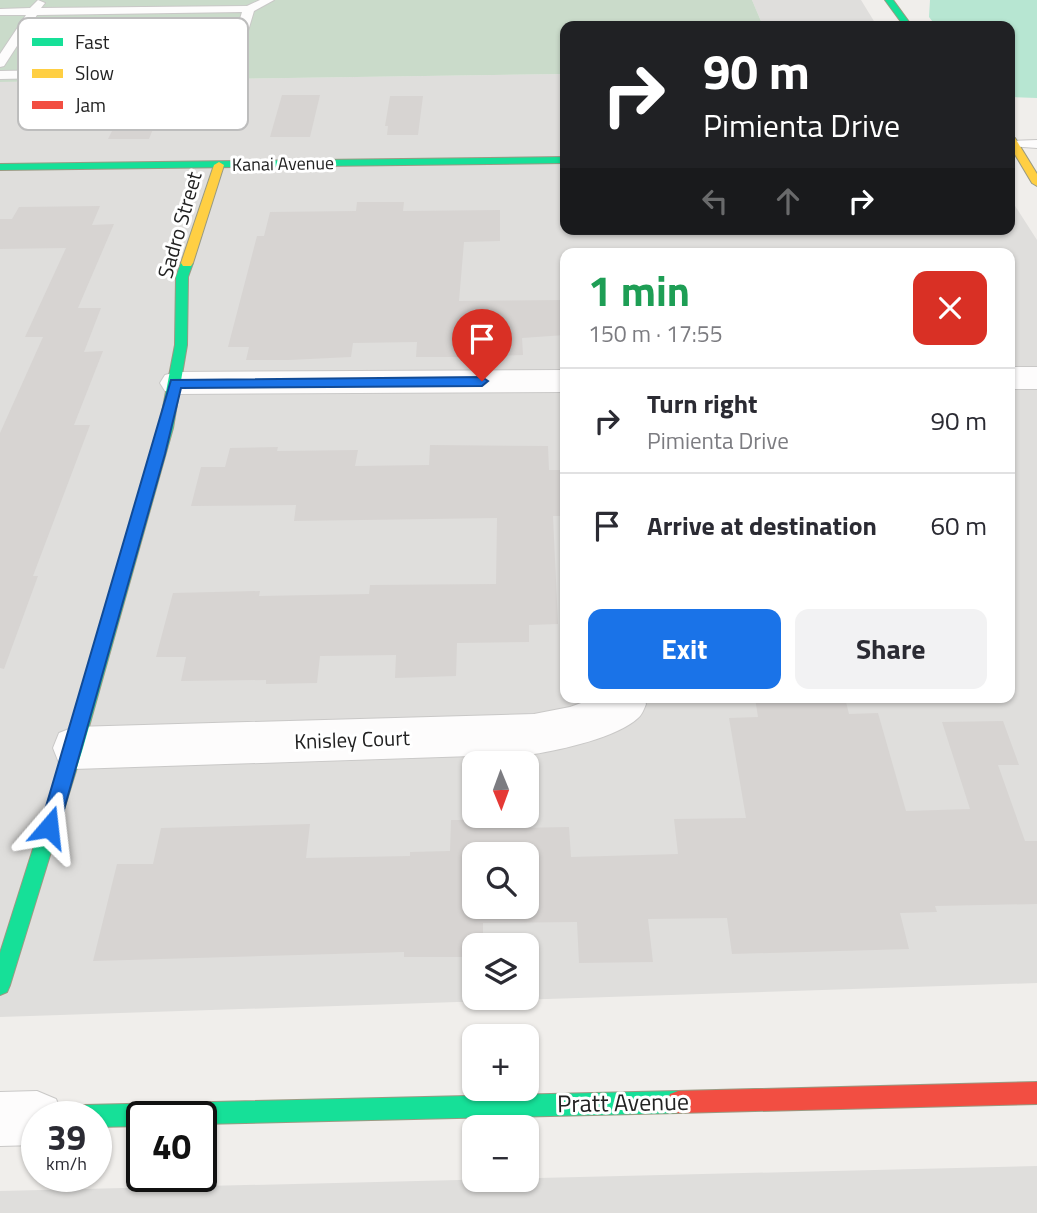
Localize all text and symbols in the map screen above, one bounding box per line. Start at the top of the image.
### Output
legend [18,18,248,130]
text: Fast [75,27,110,56]
text: 90 m [703,33,810,108]
icon: right [588,49,679,140]
text: Slow [75,58,114,87]
text: Jam [75,90,106,119]
text: Pimienta Drive [703,101,900,149]
street label: Kanai Avenue [232,149,334,178]
street label: Sadro Street [149,167,210,282]
icon: left [696,182,734,220]
icon: ahead [769,182,807,220]
icon: right [842,182,880,220]
text: 1 min [588,258,690,322]
button: close [913,271,987,345]
pin [452,309,512,381]
text: 150 m · 17:55 [588,316,723,351]
icon: arrive [463,320,501,358]
text: Turn right [647,384,758,423]
text: 90 m [930,401,987,440]
icon: right [588,402,626,440]
text: Pimienta Drive [647,423,789,458]
text: Arrive at destination [647,506,877,545]
text: 60 m [930,506,987,545]
icon: arrive [588,507,626,545]
button: Exit [588,609,781,689]
button: Share [795,609,987,689]
street label: Knisley Court [294,721,411,757]
north arrow [462,751,539,828]
map controls [462,751,539,1192]
position arrow [12,790,86,864]
button: search [462,842,539,919]
button: layers [462,933,539,1010]
button: + [462,1024,539,1101]
street label: Pratt Avenue [557,1083,689,1121]
speed limit sign: 40 [126,1101,217,1192]
text: 39 [47,1110,86,1164]
button: − [462,1115,539,1192]
text: km/h [46,1150,87,1177]

